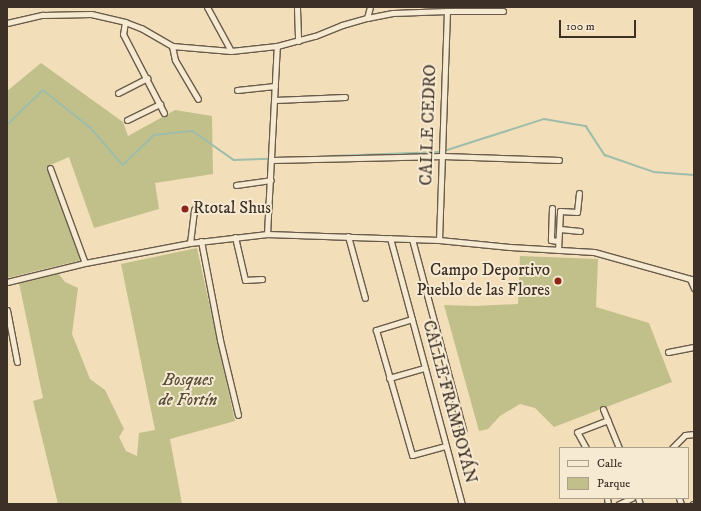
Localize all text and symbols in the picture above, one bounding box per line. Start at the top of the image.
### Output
scale bar [561,12,638,38]
text: 100 m [566,19,595,34]
street label: CALLE CEDRO [417,64,441,186]
place label: Rtotal Shus [193,199,271,219]
marker: Rtotal Shus [180,204,190,214]
place label: Campo Deportivo Pueblo de las Flores [417,261,550,301]
marker: Campo Deportivo Pueblo de las Flores [553,276,563,286]
street label: CALLE FRAMBOYÁN [417,318,481,486]
park label: Bosques de Fortín [159,371,217,411]
legend [559,447,689,499]
text: Calle [597,456,622,471]
text: Parque [597,476,630,491]

